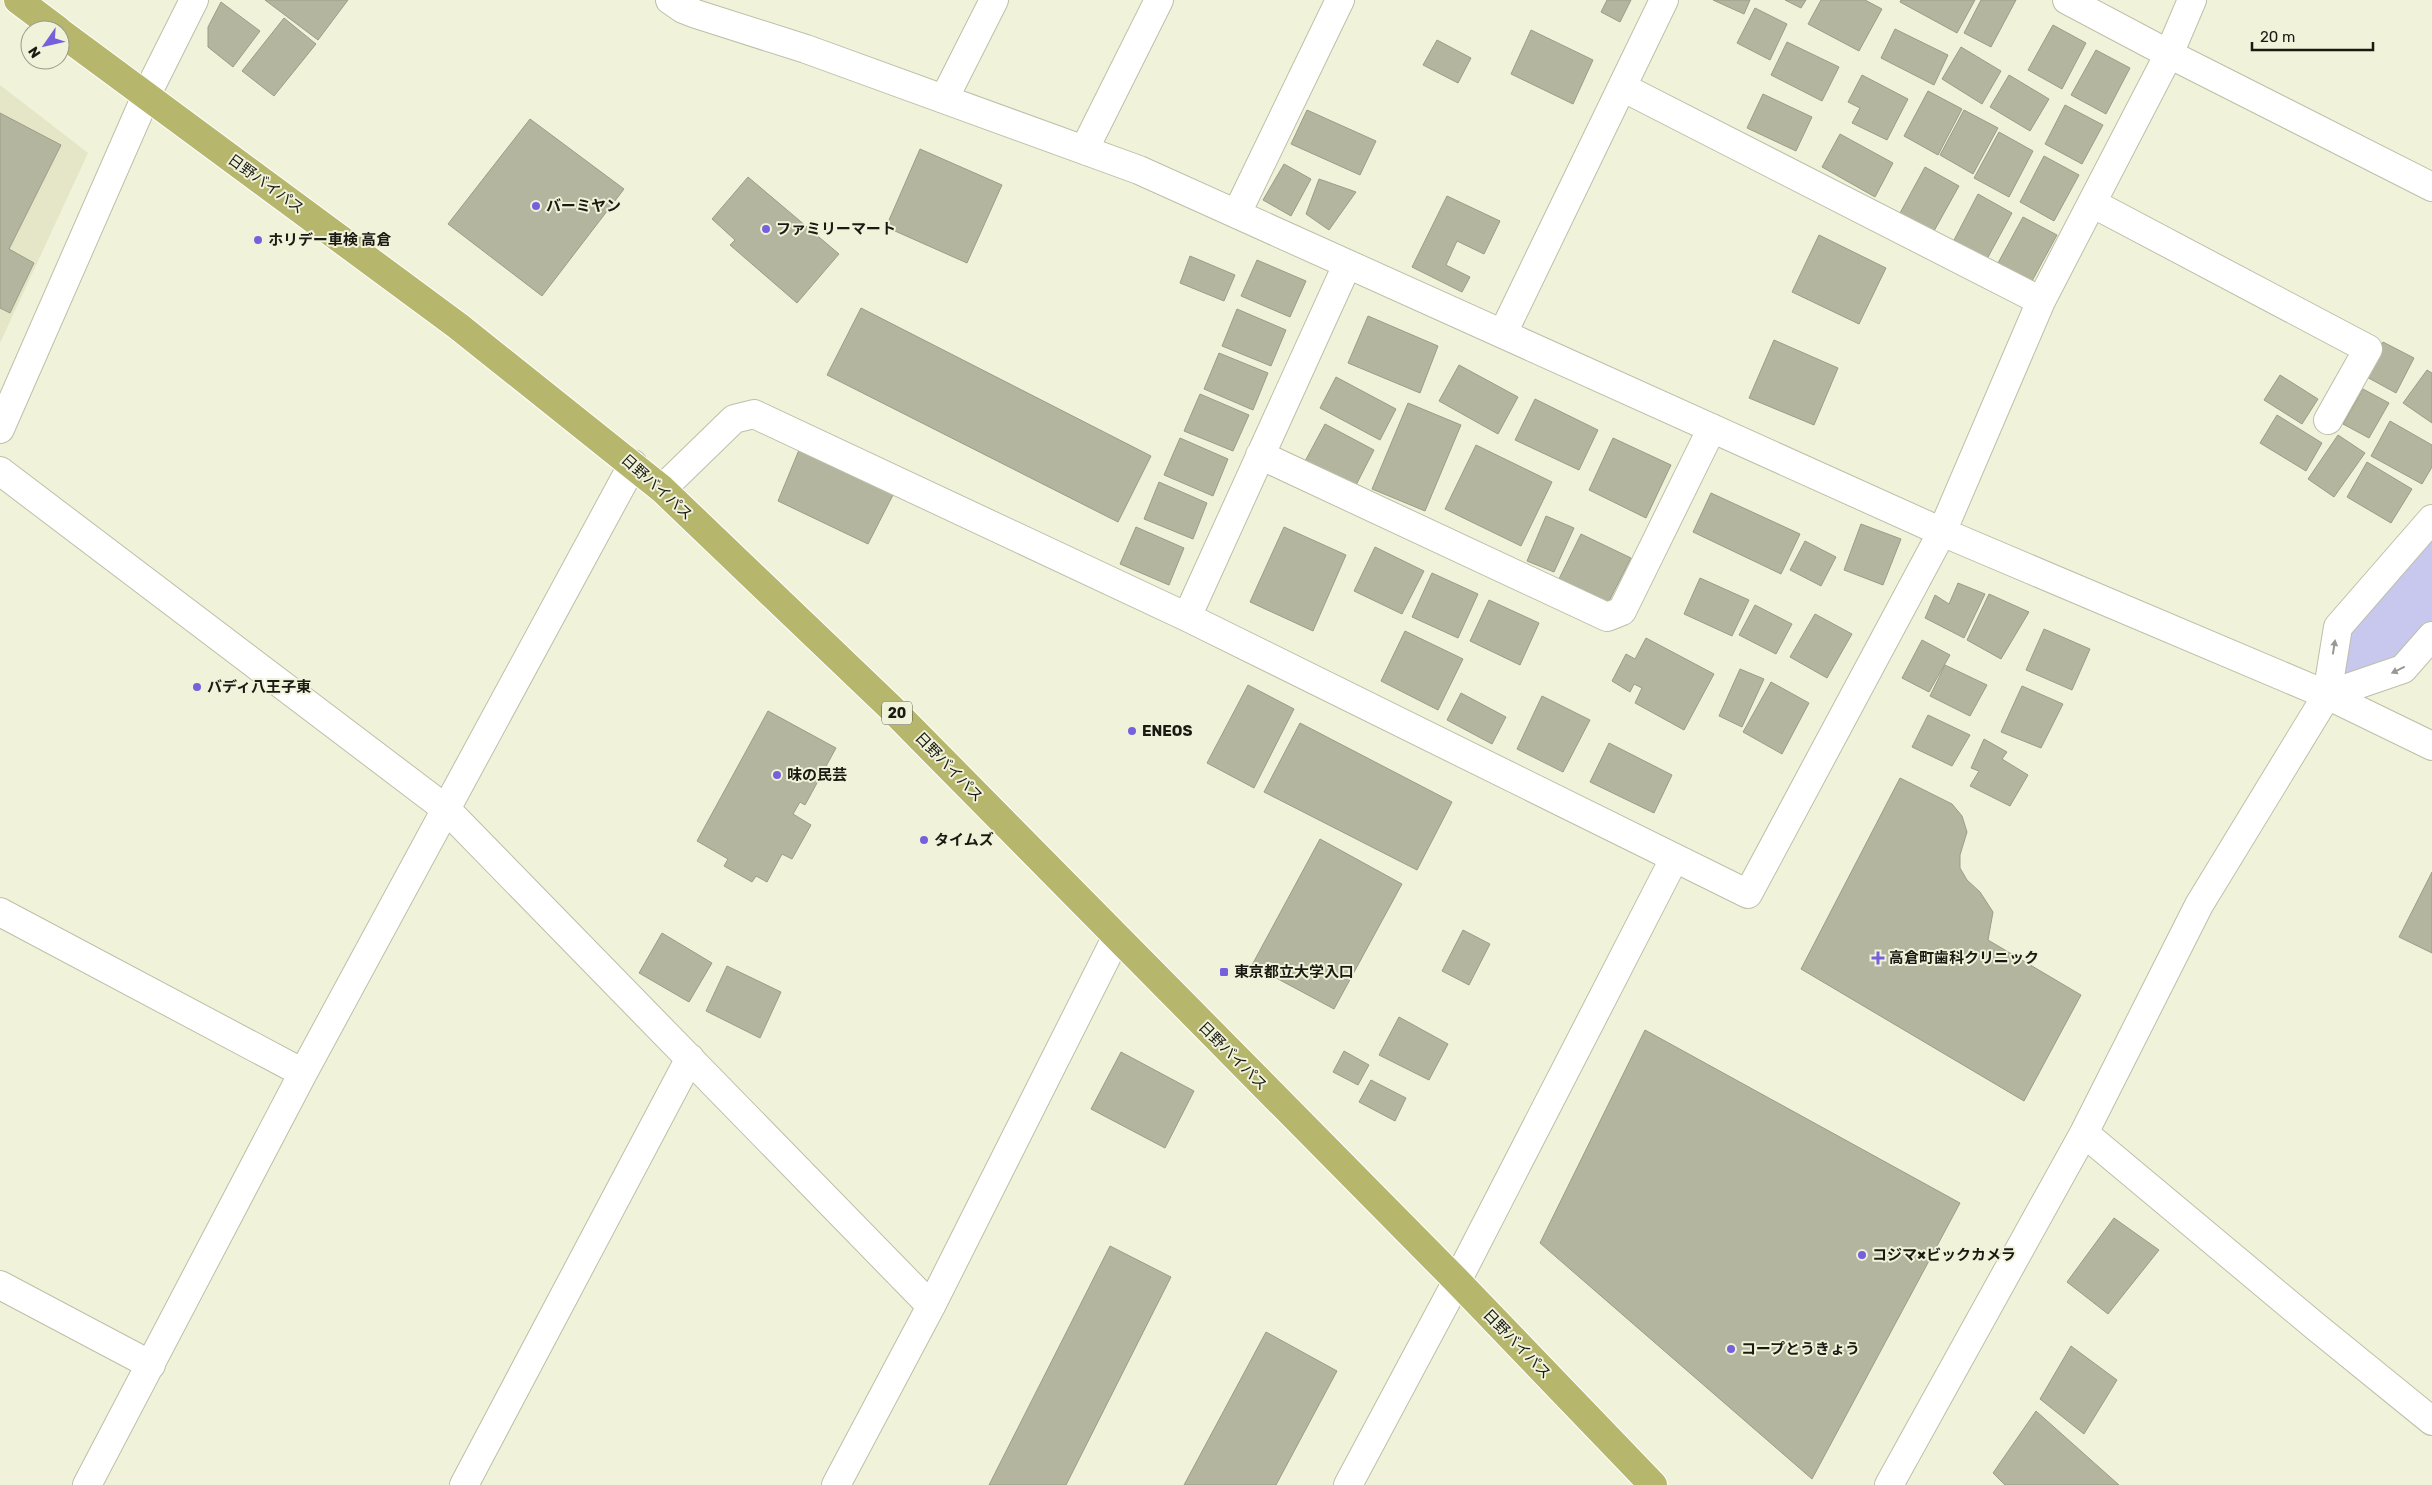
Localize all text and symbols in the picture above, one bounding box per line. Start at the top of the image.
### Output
north arrow [20,20,70,70]
scale bar [2252,20,2373,52]
text: 20 m [2260,28,2295,46]
text: N [25,43,45,61]
street label: 日野バイパス [224,150,308,218]
place label: バーミヤン [546,197,621,215]
marker: バーミヤン [530,200,542,212]
place label: ファミリーマート [776,220,896,238]
marker: ファミリーマート [760,223,772,235]
place label: ホリデー車検 高倉 [268,231,391,249]
marker: ホリデー車検 高倉 [252,234,264,246]
street label: 日野バイパス [618,450,696,524]
one-way arrow [2331,639,2339,655]
one-way arrow [2391,666,2405,674]
place label: バディ八王子東 [207,678,311,696]
marker: バディ八王子東 [191,681,203,693]
road number: 20 [882,701,912,724]
place label: ENEOS [1142,722,1193,740]
marker: ENEOS [1126,725,1138,737]
street label: 日野バイパス [911,728,987,806]
place label: 味の民芸 [787,766,847,784]
marker: 味の民芸 [771,769,783,781]
place label: タイムズ [934,831,994,849]
marker: タイムズ [918,834,930,846]
place label: 高倉町歯科クリニック [1889,949,2039,967]
marker: 高倉町歯科クリニック [1871,951,1885,965]
place label: 東京都立大学入口 [1234,963,1354,981]
marker: 東京都立大学入口 [1218,966,1230,978]
street label: 日野バイパス [1195,1018,1271,1094]
place label: コジマ×ビックカメラ [1872,1246,2016,1264]
marker: コジマ×ビックカメラ [1856,1249,1868,1261]
street label: 日野バイパス [1479,1305,1555,1383]
place label: コープとうきょう [1741,1340,1860,1358]
marker: コープとうきょう [1725,1343,1737,1355]

